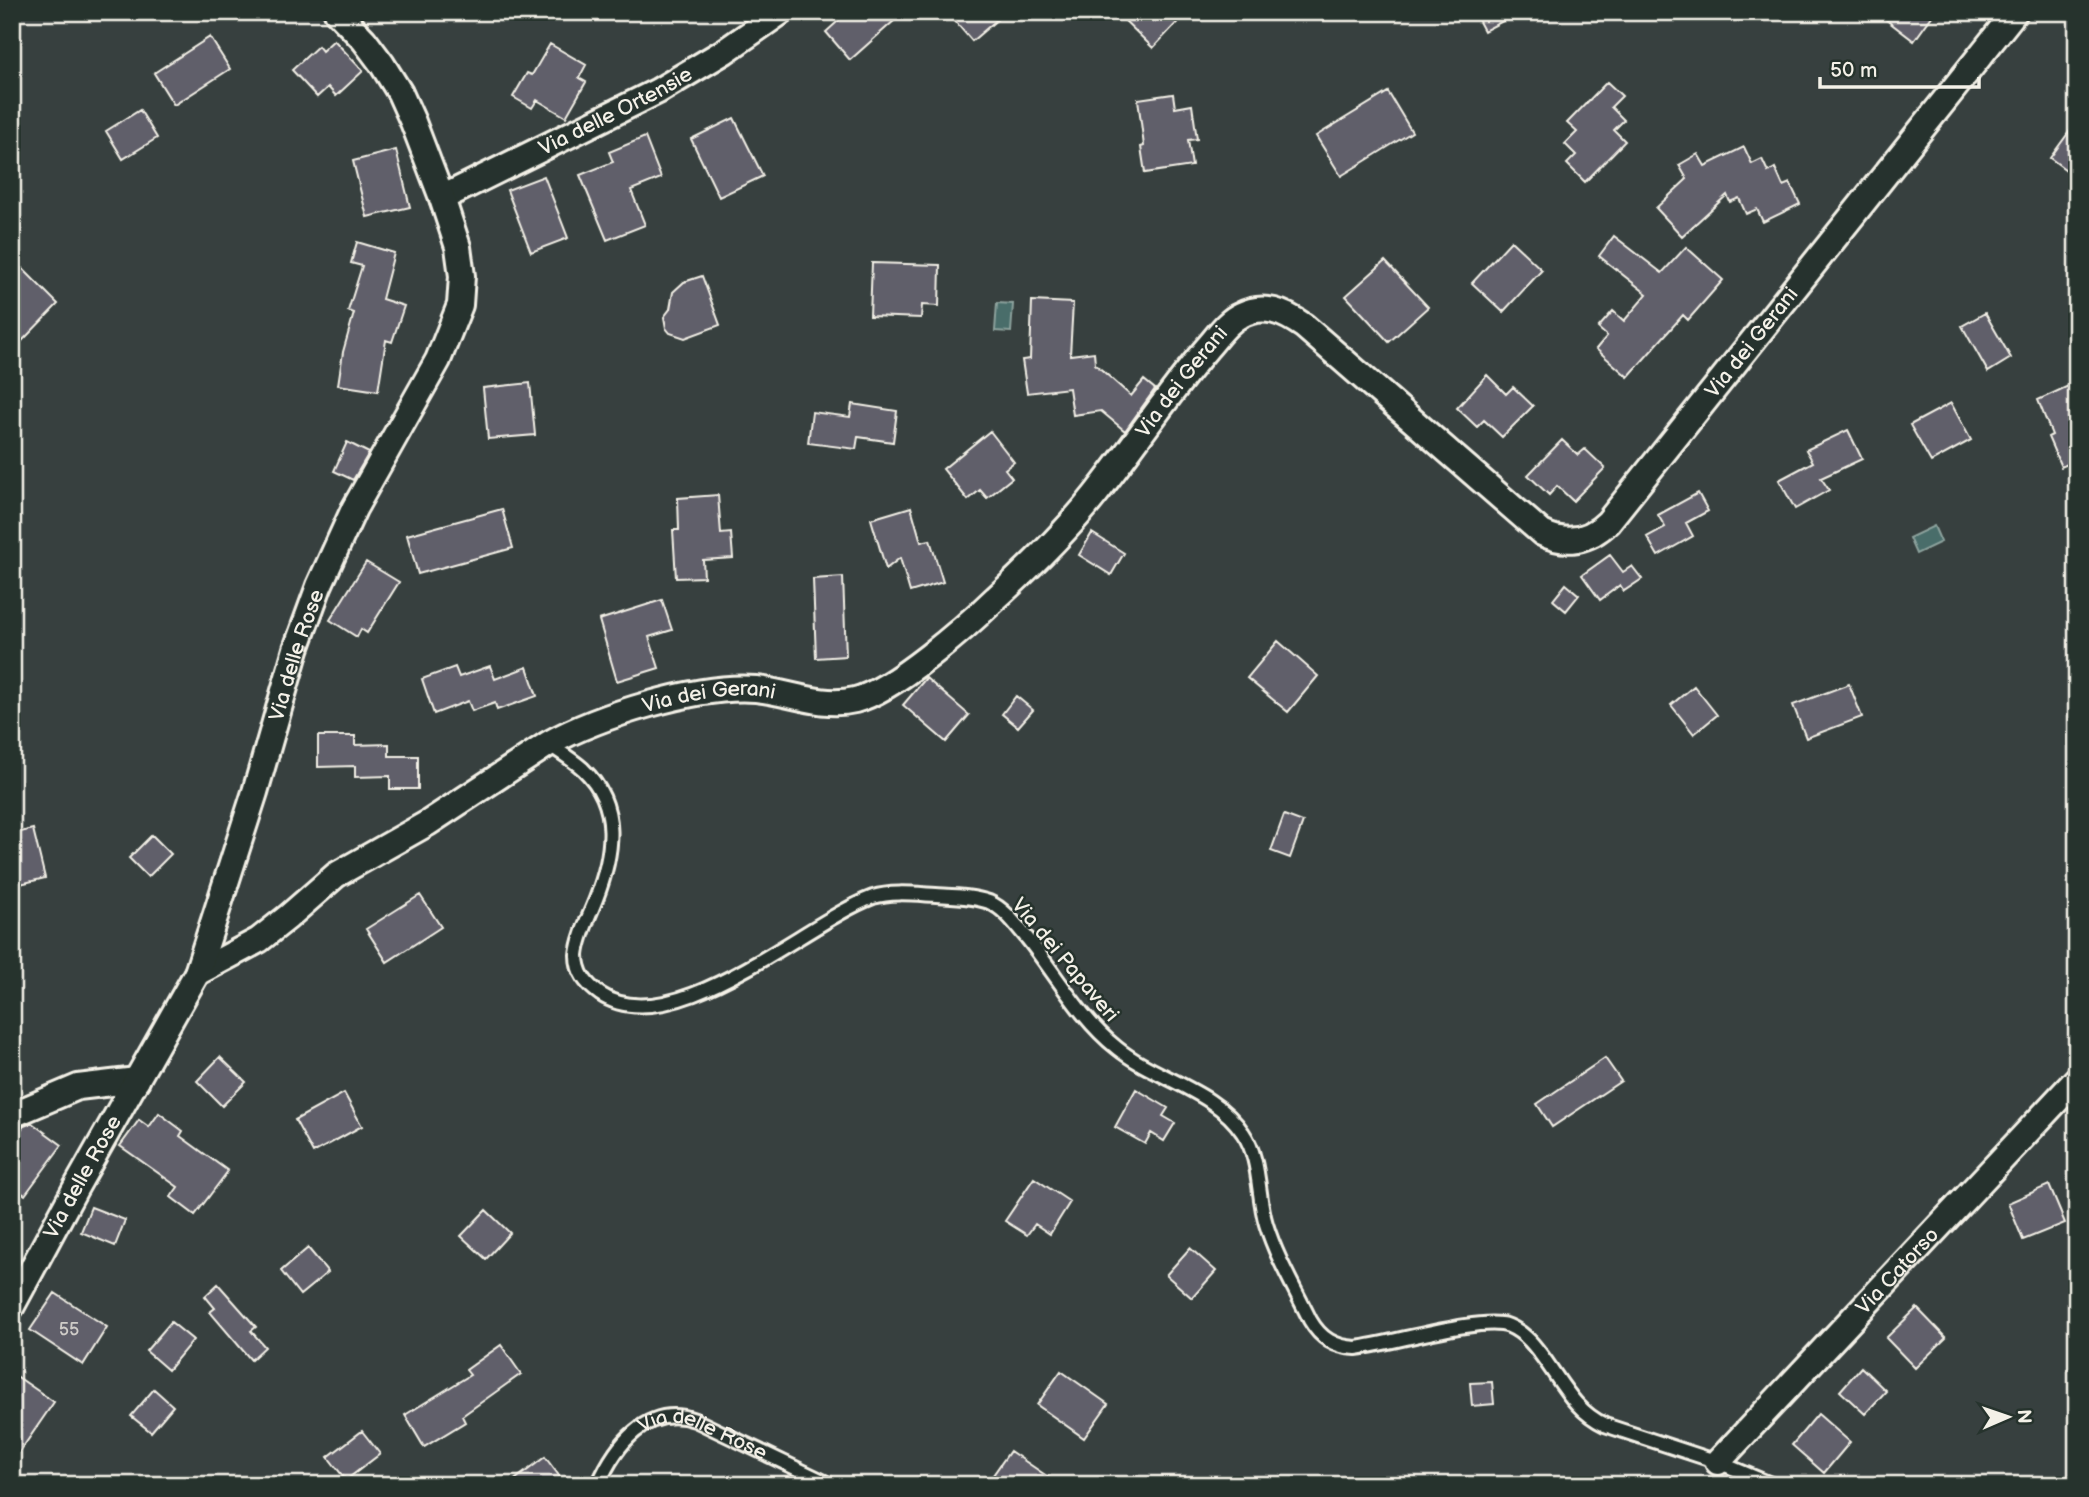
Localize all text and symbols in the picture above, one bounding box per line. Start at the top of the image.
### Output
scale bar [1820,46,1979,90]
text: 50 m [1830,58,1877,83]
street label: Via delle Ortensie [535,61,697,161]
street label: Via dei Gerani [1700,282,1803,403]
street label: Via dei Gerani [1130,321,1233,442]
street label: Via delle Rose [264,586,329,724]
street label: Via dei Gerani [639,676,778,718]
street label: Via dei Papaveri [1006,893,1124,1027]
street label: Via delle Rose [38,1111,127,1243]
street label: Via Catorso [1850,1222,1944,1320]
house number: 55 [59,1319,79,1340]
north arrow [1974,1382,2044,1452]
street label: Via delle Rose [633,1403,771,1465]
text: N [2012,1409,2035,1424]

